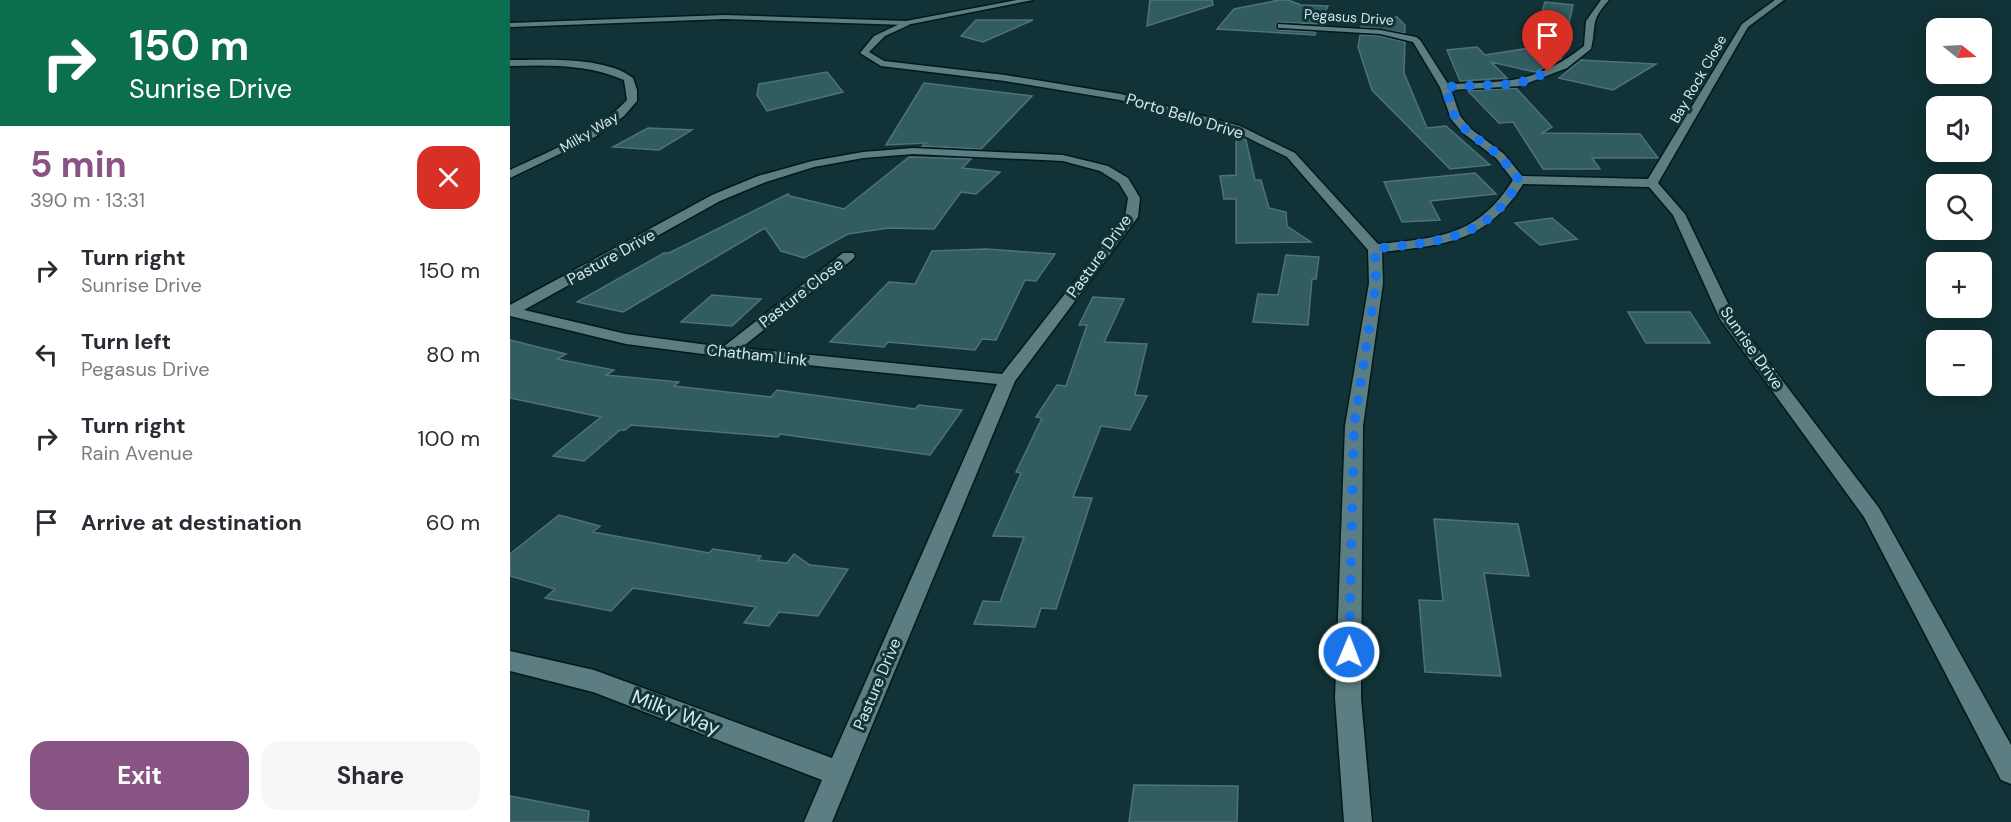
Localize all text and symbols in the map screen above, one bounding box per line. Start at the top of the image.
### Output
street label: Pegasus Drive [1303,5,1395,29]
pin [1522,10,1573,72]
text: 150 m [129,18,249,73]
north arrow [1926,18,1992,84]
map controls [1926,18,1992,396]
icon: arrive [1531,19,1564,52]
icon: right [30,24,108,102]
street label: Bay Rock Close [1666,32,1731,126]
text: Sunrise Drive [129,71,292,106]
street label: Porto Bello Drive [1124,88,1246,144]
button: sound [1926,96,1992,162]
street label: Milky Way [557,107,622,156]
text: 5 min [30,141,127,188]
button: close [417,146,480,209]
button: search [1926,174,1992,240]
text: 390 m · 13:31 [30,187,145,213]
street label: Pasture Drive [1062,210,1136,302]
street label: Pasture Drive [563,224,659,290]
text: Turn right [81,243,186,272]
button: + [1926,252,1992,318]
icon: right [30,254,63,287]
street label: Pasture Close [755,254,847,332]
text: 150 m [419,256,480,285]
text: Sunrise Drive [81,272,202,298]
street label: Sunrise Drive [1716,302,1788,394]
text: Turn left [81,327,171,356]
button: − [1926,330,1992,396]
icon: left [30,338,63,371]
street label: Chatham Link [705,339,809,371]
text: 80 m [426,340,480,369]
text: Pegasus Drive [81,356,210,382]
text: Turn right [81,411,186,440]
icon: right [30,422,63,455]
text: 100 m [418,424,480,453]
text: Rain Avenue [81,440,193,466]
icon: arrive [30,506,63,539]
text: Arrive at destination [81,508,302,537]
text: 60 m [426,508,480,537]
position arrow [1317,620,1381,684]
street label: Pasture Drive [848,635,906,733]
street label: Milky Way [628,683,724,741]
button: Exit [30,741,249,810]
button: Share [261,741,480,810]

